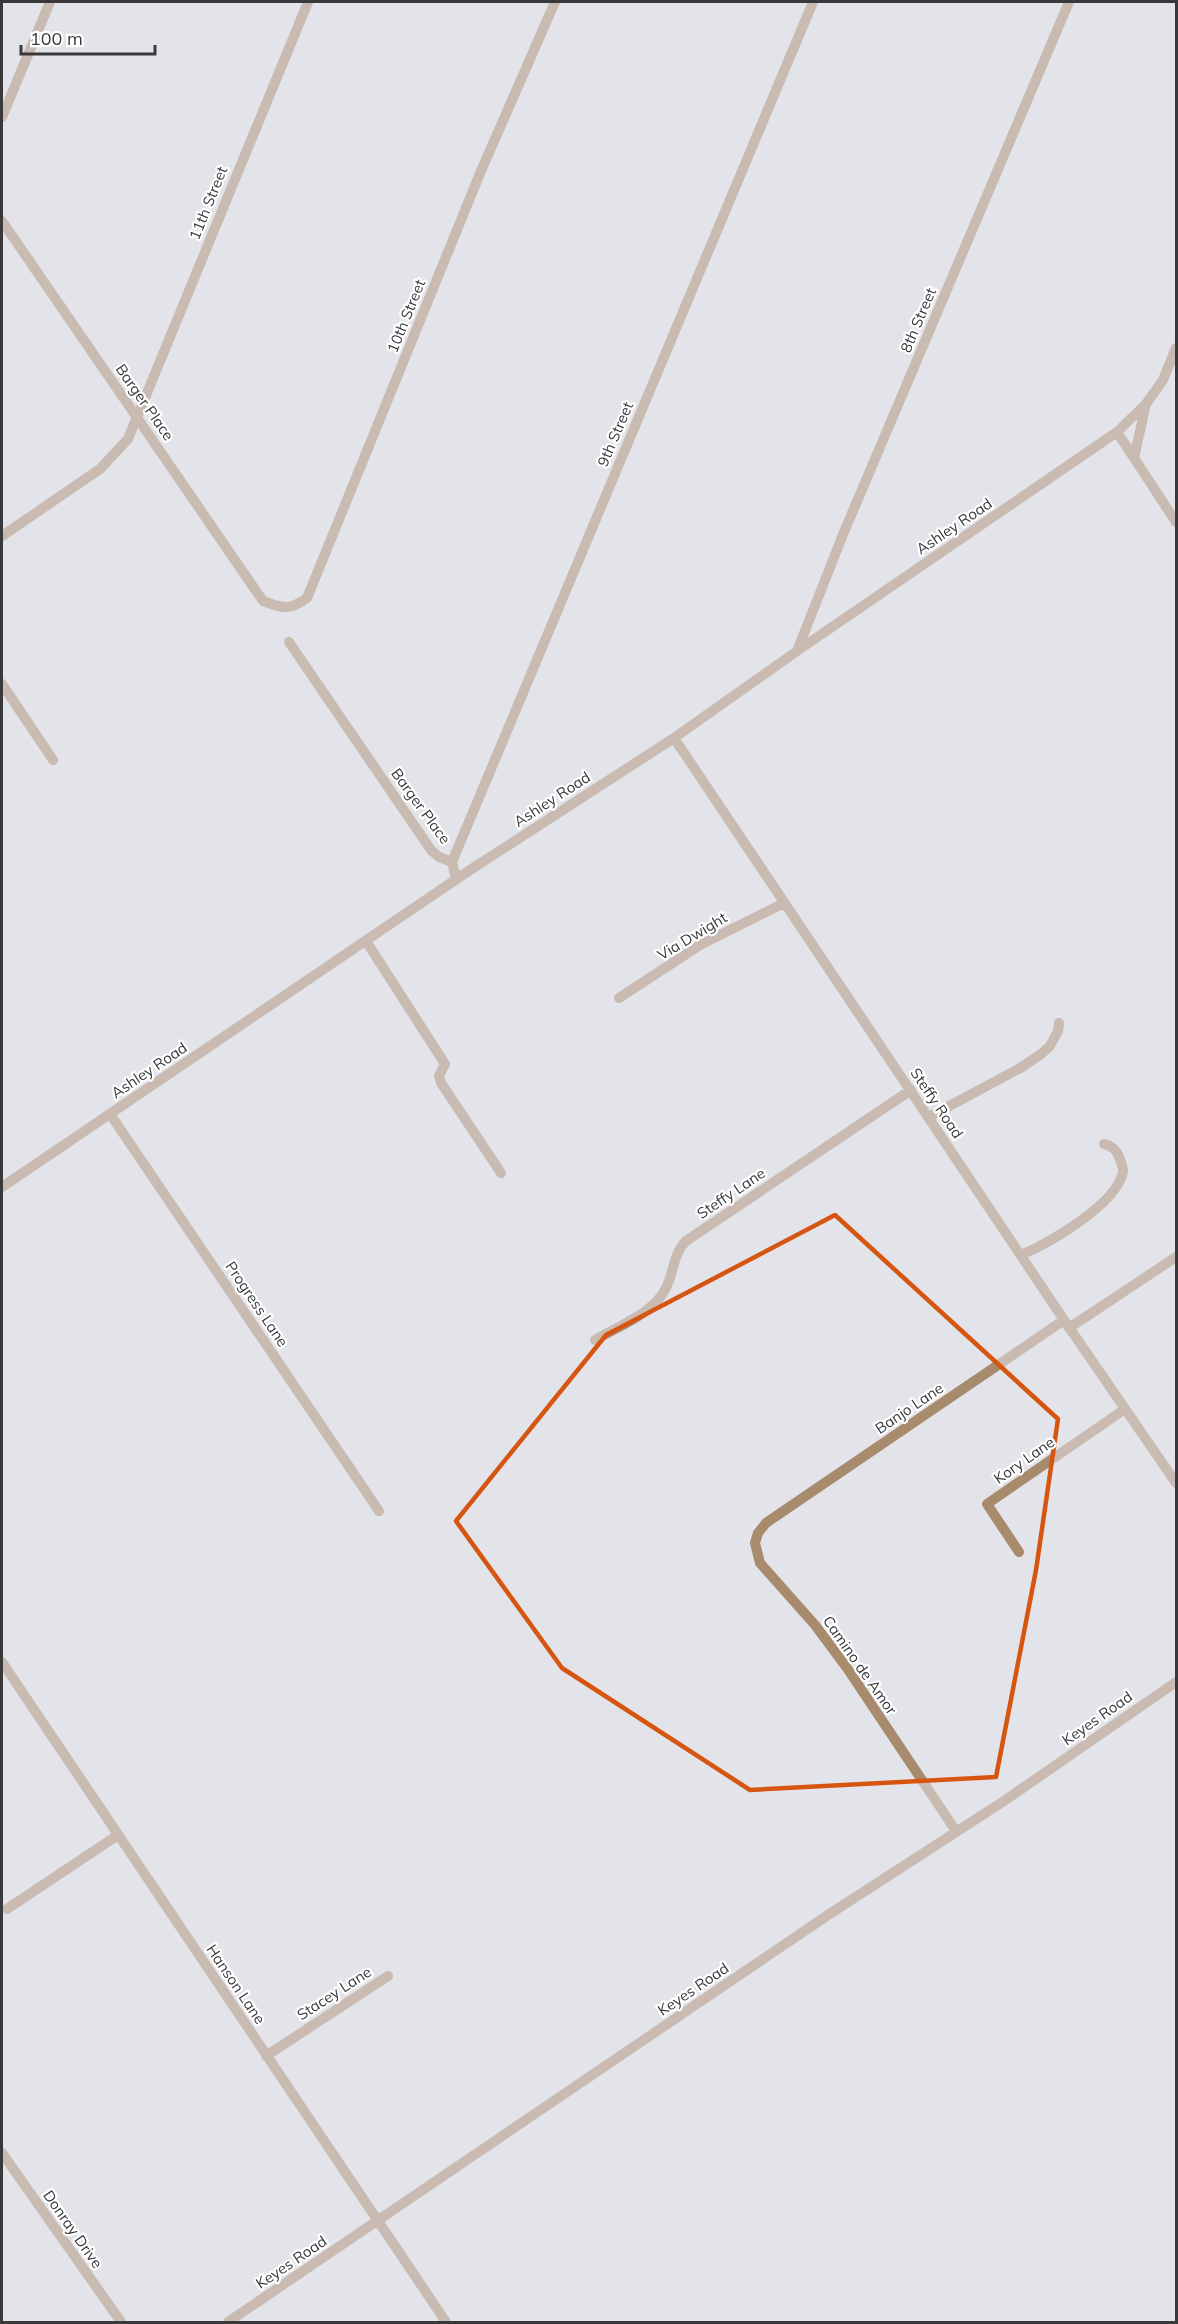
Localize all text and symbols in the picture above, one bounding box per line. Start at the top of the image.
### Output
scale bar [21,18,154,56]
text: 100 m [30,27,83,50]
street label: 11th Street [185,164,231,242]
street label: 10th Street [383,277,429,355]
street label: 8th Street [896,285,940,355]
street label: Barger Place [112,360,178,444]
street label: 9th Street [593,399,637,469]
street label: Ashley Road [912,494,996,558]
street label: Barger Place [387,764,455,848]
street label: Ashley Road [510,767,594,831]
street label: Via Dwight [654,908,730,964]
street label: Ashley Road [107,1038,191,1102]
street label: Steffy Road [906,1064,968,1142]
street label: Steffy Lane [693,1163,769,1223]
street label: Progress Lane [221,1258,293,1350]
street label: Banjo Lane [871,1378,947,1438]
street label: Kory Lane [990,1432,1058,1488]
street label: Camino de Amor [819,1612,901,1719]
street label: Keyes Road [1058,1687,1136,1749]
street label: Hanson Lane [202,1941,270,2027]
street label: Keyes Road [654,1958,732,2020]
street label: Stacey Lane [293,1962,375,2024]
street label: Donray Drive [39,2186,107,2272]
street label: Keyes Road [252,2231,330,2293]

